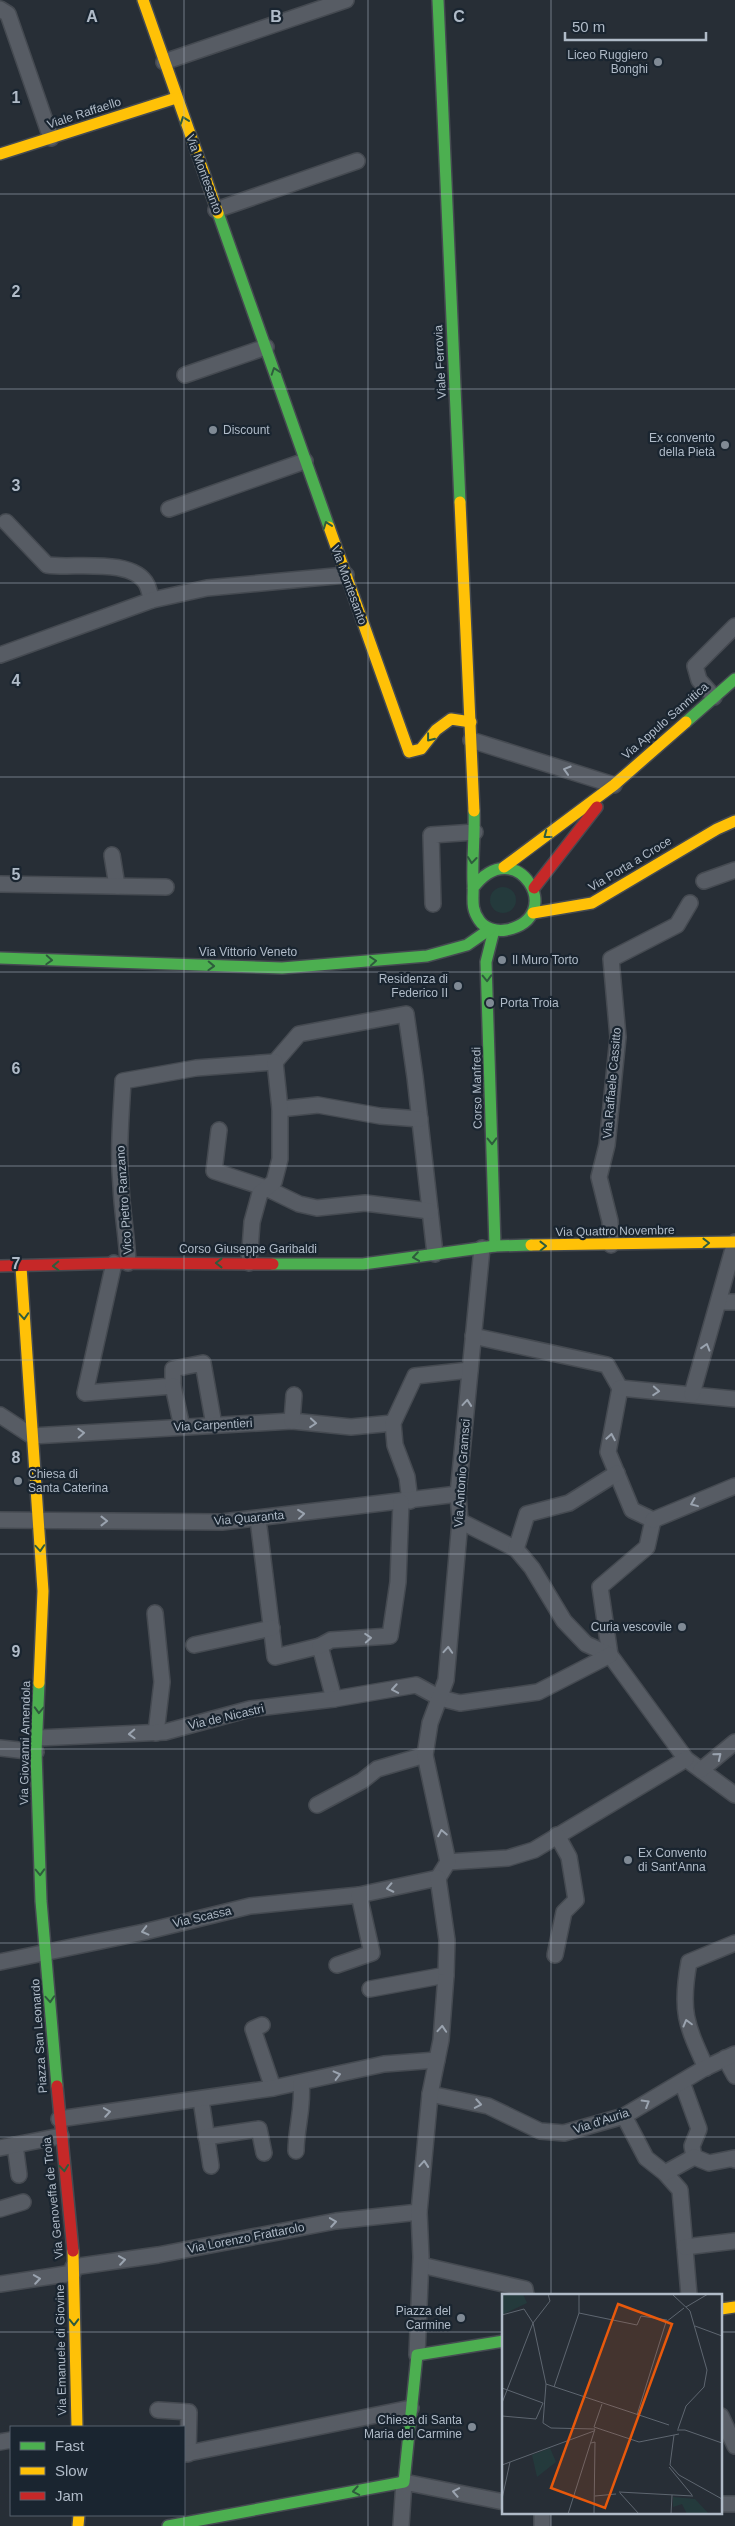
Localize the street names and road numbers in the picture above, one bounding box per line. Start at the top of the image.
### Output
street label: Viale Raffaello [45,94,123,132]
street label: Via Montesanto [183,133,225,216]
street label: Viale Ferrovia [431,324,449,399]
street label: Via Montesanto [328,544,370,627]
street label: Via Appulo Sannitica [619,679,711,762]
street label: Via Porta a Croce [586,833,674,894]
street label: Via Vittorio Veneto [199,945,297,959]
street label: Via Raffaele Cassitto [600,1026,624,1139]
street label: Corso Manfredi [469,1047,485,1129]
street label: Vico Pietro Ranzano [113,1145,135,1255]
street label: Via Quattro Novembre [555,1223,675,1239]
street label: Corso Giuseppe Garibaldi [179,1242,317,1256]
street label: Via Carpentieri [173,1416,253,1434]
street label: Via Antonio Gramsci [451,1418,473,1528]
street label: Via Quaranta [213,1508,285,1528]
street label: Via Giovanni Amendola [17,1680,33,1805]
street label: Via de Nicastri [187,1702,265,1732]
street label: Via Scassa [171,1903,233,1931]
street label: Piazza San Leonardo [28,1978,50,2094]
street label: Via d'Auria [572,2105,631,2137]
street label: Via Genoveffa de Troia [40,2136,66,2260]
street label: Via Lorenzo Frattarolo [186,2220,306,2256]
street label: Via Emanuele di Giovine [53,2284,69,2416]

